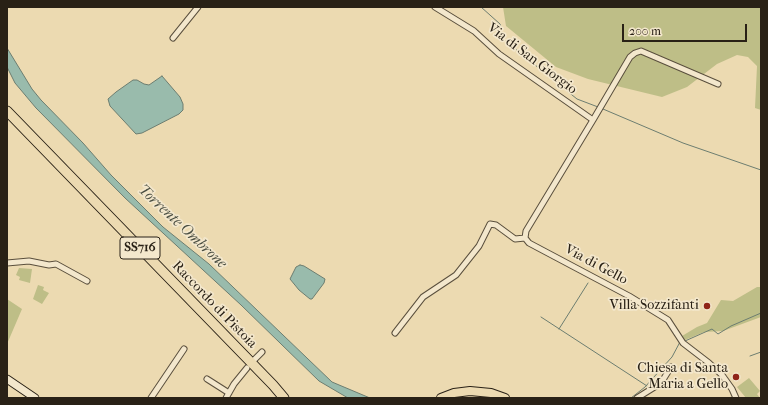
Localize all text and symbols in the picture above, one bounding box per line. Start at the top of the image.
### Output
scale bar [624,16,749,42]
street label: Via di San Giorgio [484,20,580,98]
text: 200 m [629,24,661,38]
water label: Torrente Ombrone [134,181,230,273]
road number: SS716 [120,237,160,259]
street label: Via di Gello [562,241,630,289]
street label: Raccordo di Pistoia [168,258,260,352]
place label: Villa Sozzifanti [609,298,699,314]
marker: Villa Sozzifanti [702,301,712,311]
place label: Chiesa di Santa Maria a Gello [637,361,728,394]
marker: Chiesa di Santa Maria a Gello [731,372,741,382]

